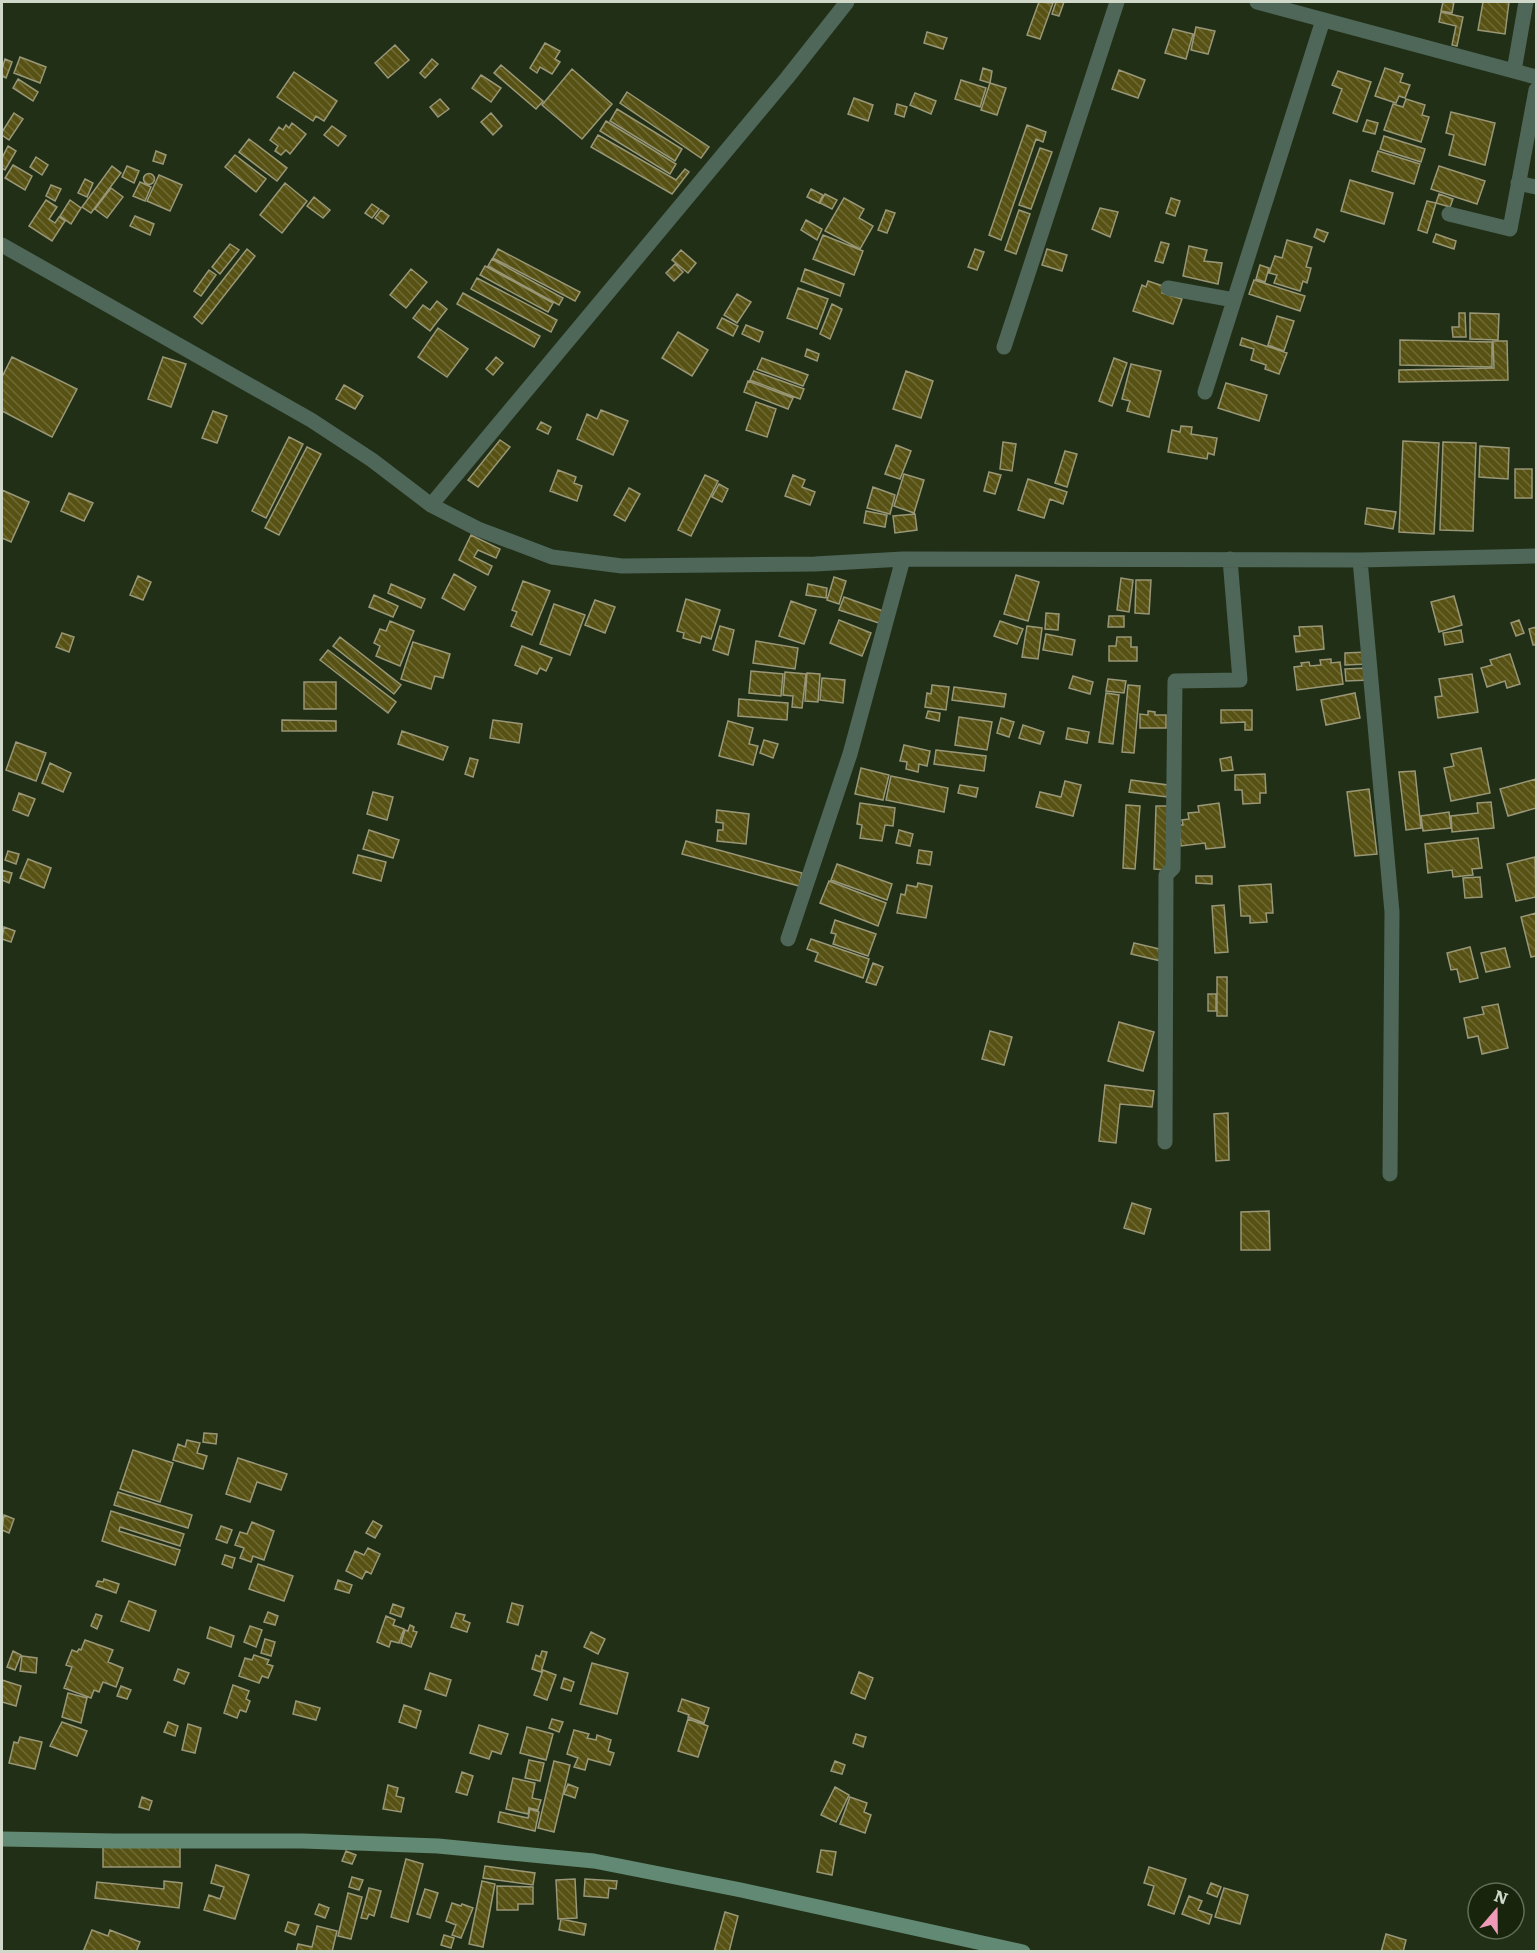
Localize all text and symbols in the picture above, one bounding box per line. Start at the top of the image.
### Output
north arrow [1466,1881,1526,1941]
text: N [1491,1882,1512,1910]

